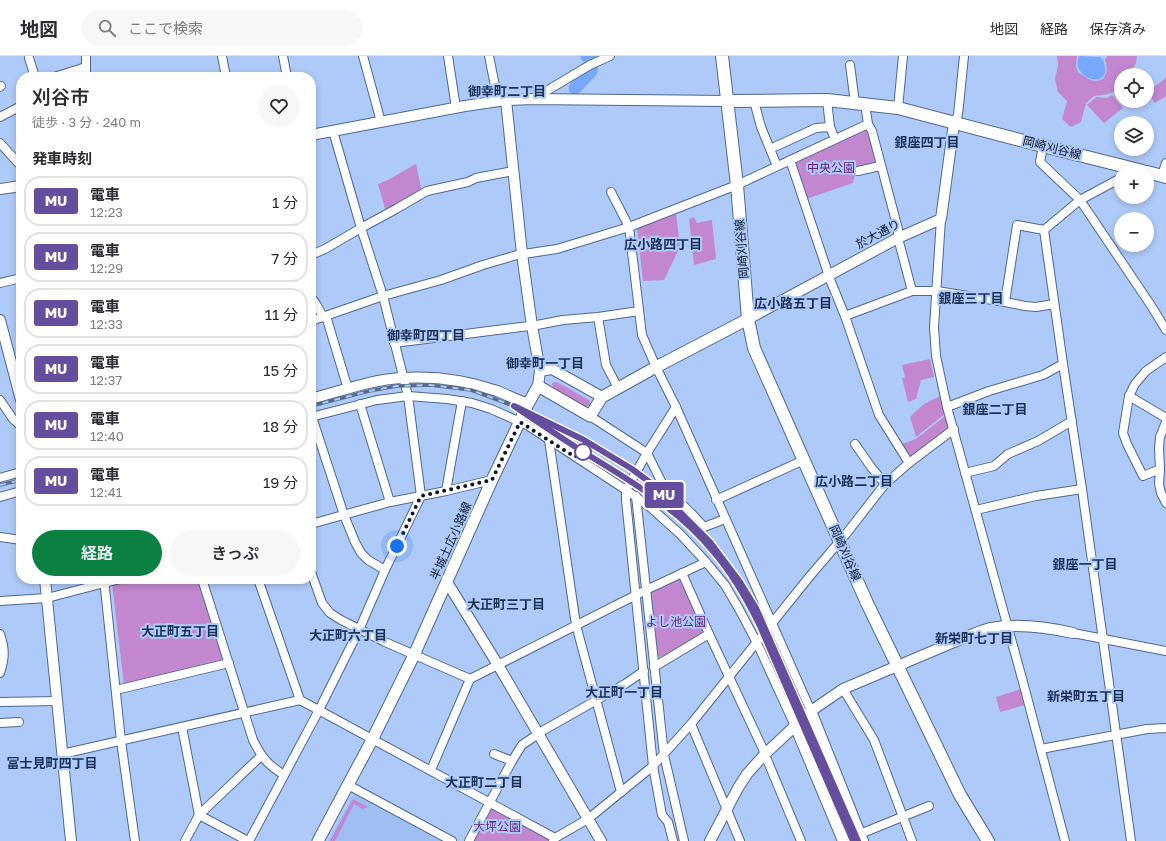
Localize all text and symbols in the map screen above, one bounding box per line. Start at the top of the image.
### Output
search box [82,10,362,46]
text: 地図 [20,17,58,40]
icon: search [96,17,118,39]
text: ここで検索 [128,19,203,37]
text: 地図 [990,20,1018,37]
text: 経路 [1040,20,1068,37]
text: 保存済み [1090,20,1146,37]
map controls [1114,68,1154,252]
button: locate [1114,68,1154,108]
district label: 御幸町二丁目 [468,83,546,99]
text: 刈谷市 [32,85,89,108]
button: heart [258,85,300,127]
text: 徒歩 · 3 分 · 240 m [32,114,141,130]
button: layers [1114,116,1154,156]
street label: 岡崎刈谷線 [1021,133,1083,162]
district label: 銀座四丁目 [894,134,960,150]
text: 発車時刻 [32,149,92,167]
park label: 中央公園 [807,160,855,175]
button: + [1114,164,1154,204]
text: 電車 [90,185,120,203]
text: MU [45,192,67,209]
text: 1 分 [272,193,298,211]
text: 12:23 [90,204,123,220]
button: − [1114,212,1154,252]
street label: 於大通り [853,216,902,251]
street label: 岡崎刈谷線 [731,218,752,280]
district label: 広小路四丁目 [624,236,702,252]
text: 電車 [90,241,120,259]
text: MU [45,248,67,265]
text: 7 分 [271,249,298,267]
text: 12:29 [90,260,123,276]
district label: 銀座三丁目 [938,290,1004,306]
district label: 広小路五丁目 [754,295,832,311]
text: 電車 [90,297,120,315]
text: MU [45,304,67,321]
text: 11 分 [265,305,298,323]
text: 12:33 [90,316,123,332]
district label: 御幸町四丁目 [387,327,465,343]
text: 電車 [90,353,120,371]
district label: 御幸町一丁目 [506,355,584,371]
text: MU [45,360,67,377]
text: 15 分 [263,361,298,379]
text: 12:37 [90,372,122,388]
district label: 銀座二丁目 [962,401,1028,417]
text: 電車 [90,409,120,427]
text: MU [45,416,67,433]
text: 18 分 [263,417,298,435]
text: 12:40 [90,428,124,444]
unlabelled marker [574,443,592,461]
text: 電車 [90,465,120,483]
text: MU [45,472,67,489]
text: 19 分 [263,473,298,491]
district label: 広小路二丁目 [815,473,893,489]
line badge: MU [646,482,682,508]
text: 12:41 [90,484,122,500]
text: MU [653,486,675,503]
street label: 半城土広小路線 [427,499,474,582]
street label: 岡崎刈谷線 [826,522,865,583]
button: 経路 [32,530,162,576]
button: きっぷ [170,530,300,576]
your location [387,536,407,556]
district label: 銀座一丁目 [1052,556,1118,572]
district label: 大正町三丁目 [467,596,545,612]
park label: よし池公園 [646,614,706,629]
district label: 大正町五丁目 [141,623,219,639]
district label: 大正町六丁目 [309,627,387,643]
district label: 新栄町七丁目 [935,630,1013,646]
district label: 大正町一丁目 [585,684,663,700]
district label: 新栄町五丁目 [1047,688,1125,704]
district label: 富士見町四丁目 [6,755,98,771]
district label: 大正町二丁目 [445,774,523,790]
park label: 大坪公園 [473,819,521,834]

